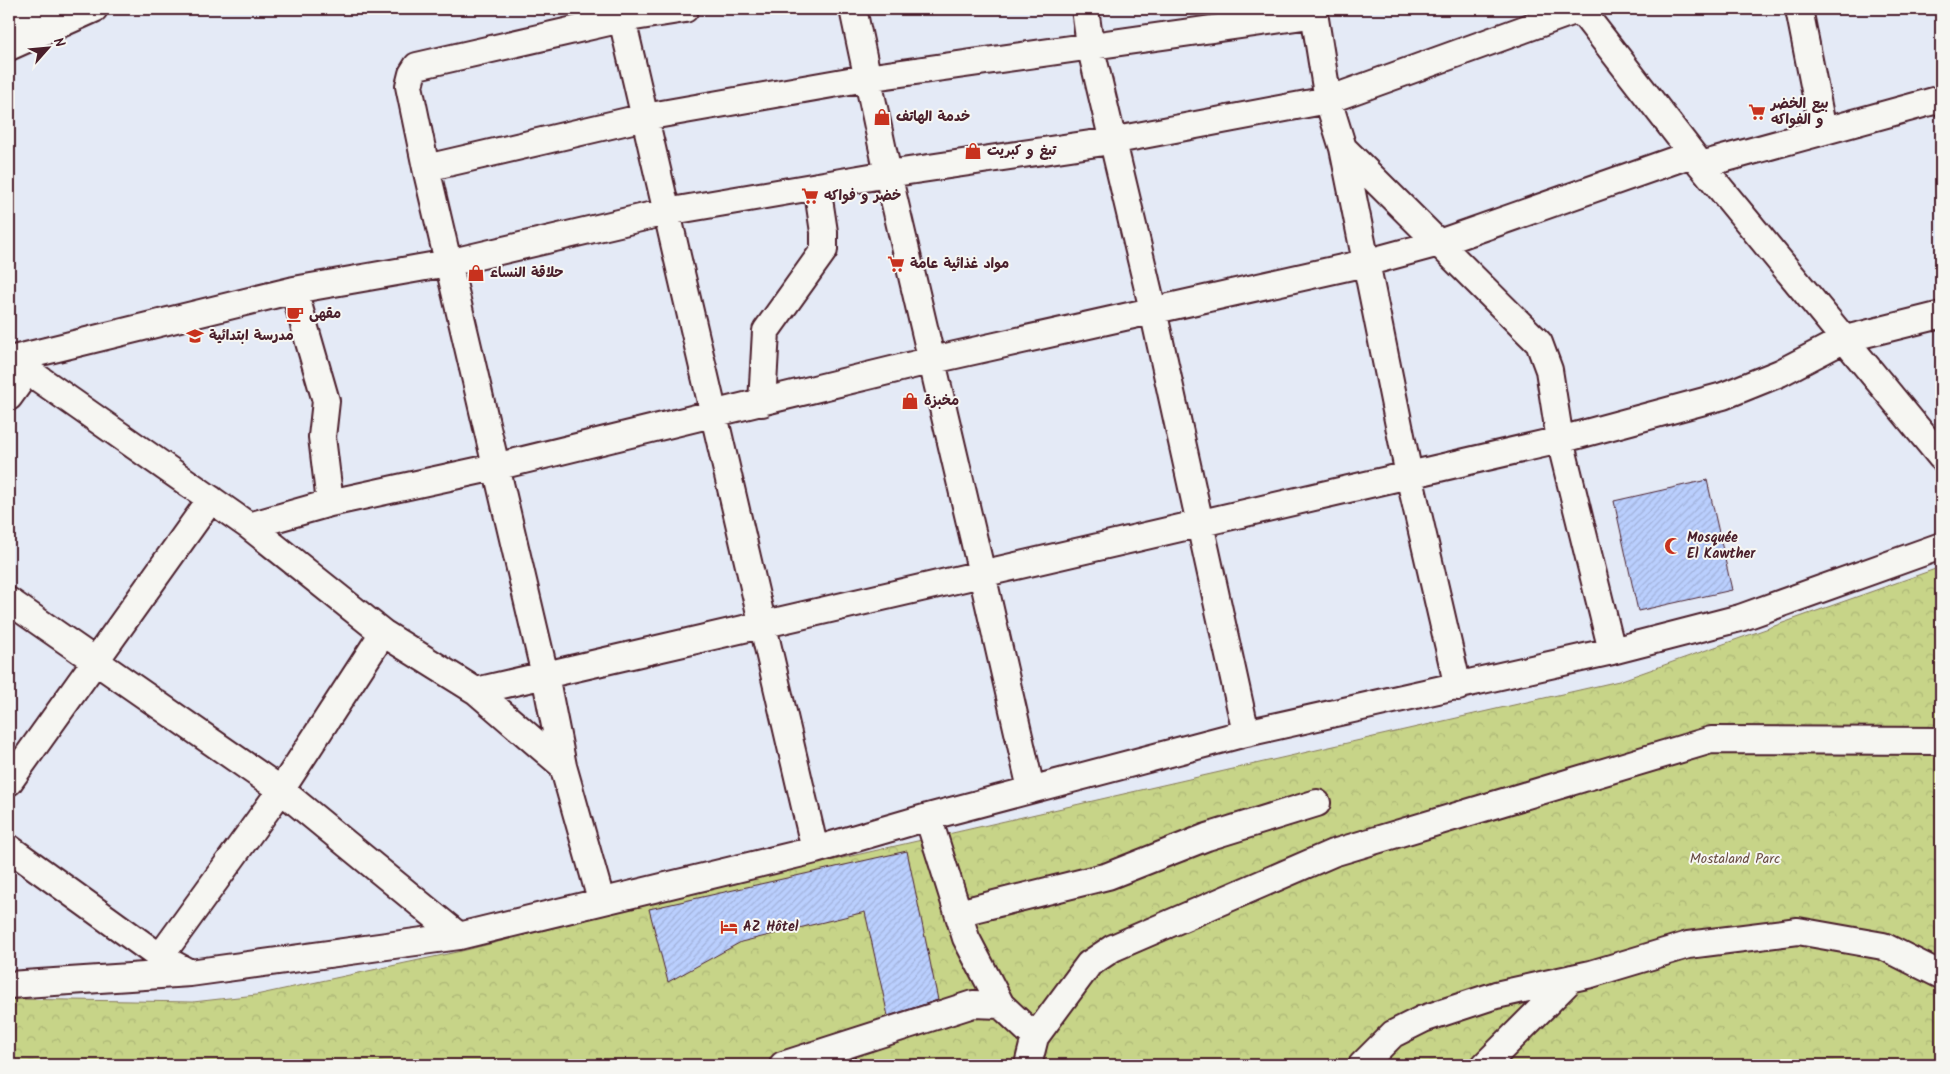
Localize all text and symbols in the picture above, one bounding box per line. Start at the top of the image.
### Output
north arrow [22,22,72,72]
text: N [47,34,71,52]
place label: بيع الخضر و الفواكه [1769,93,1829,131]
supermarket icon: بيع الخضر و الفواكه [1747,102,1767,122]
place label: خدمة الهاتف [896,106,970,128]
shop icon: خدمة الهاتف [872,107,892,127]
place label: تبغ و كبريت [987,140,1057,162]
shop icon: تبغ و كبريت [963,141,983,161]
place label: خضر و فواكه [824,185,901,207]
supermarket icon: خضر و فواكه [800,186,820,206]
place label: مواد غذائية عامة [910,253,1009,275]
supermarket icon: مواد غذائية عامة [886,254,906,274]
place label: حلاقة النساء [490,262,563,284]
shop icon: حلاقة النساء [466,263,486,283]
place label: مقهى [309,303,341,325]
cafe icon: مقهى [285,304,305,324]
place label: مدرسة ابتدائية [209,325,294,347]
school or university icon: مدرسة ابتدائية [185,326,205,346]
place label: مخبزة [924,390,959,412]
shop icon: مخبزة [900,391,920,411]
place label: Mosquée El Kawther [1687,527,1756,565]
mosque icon: Mosquée El Kawther [1663,536,1683,556]
park label: Mostaland Parc [1690,848,1780,870]
place label: AZ Hôtel [743,916,799,938]
hotel icon: AZ Hôtel [719,917,739,937]

